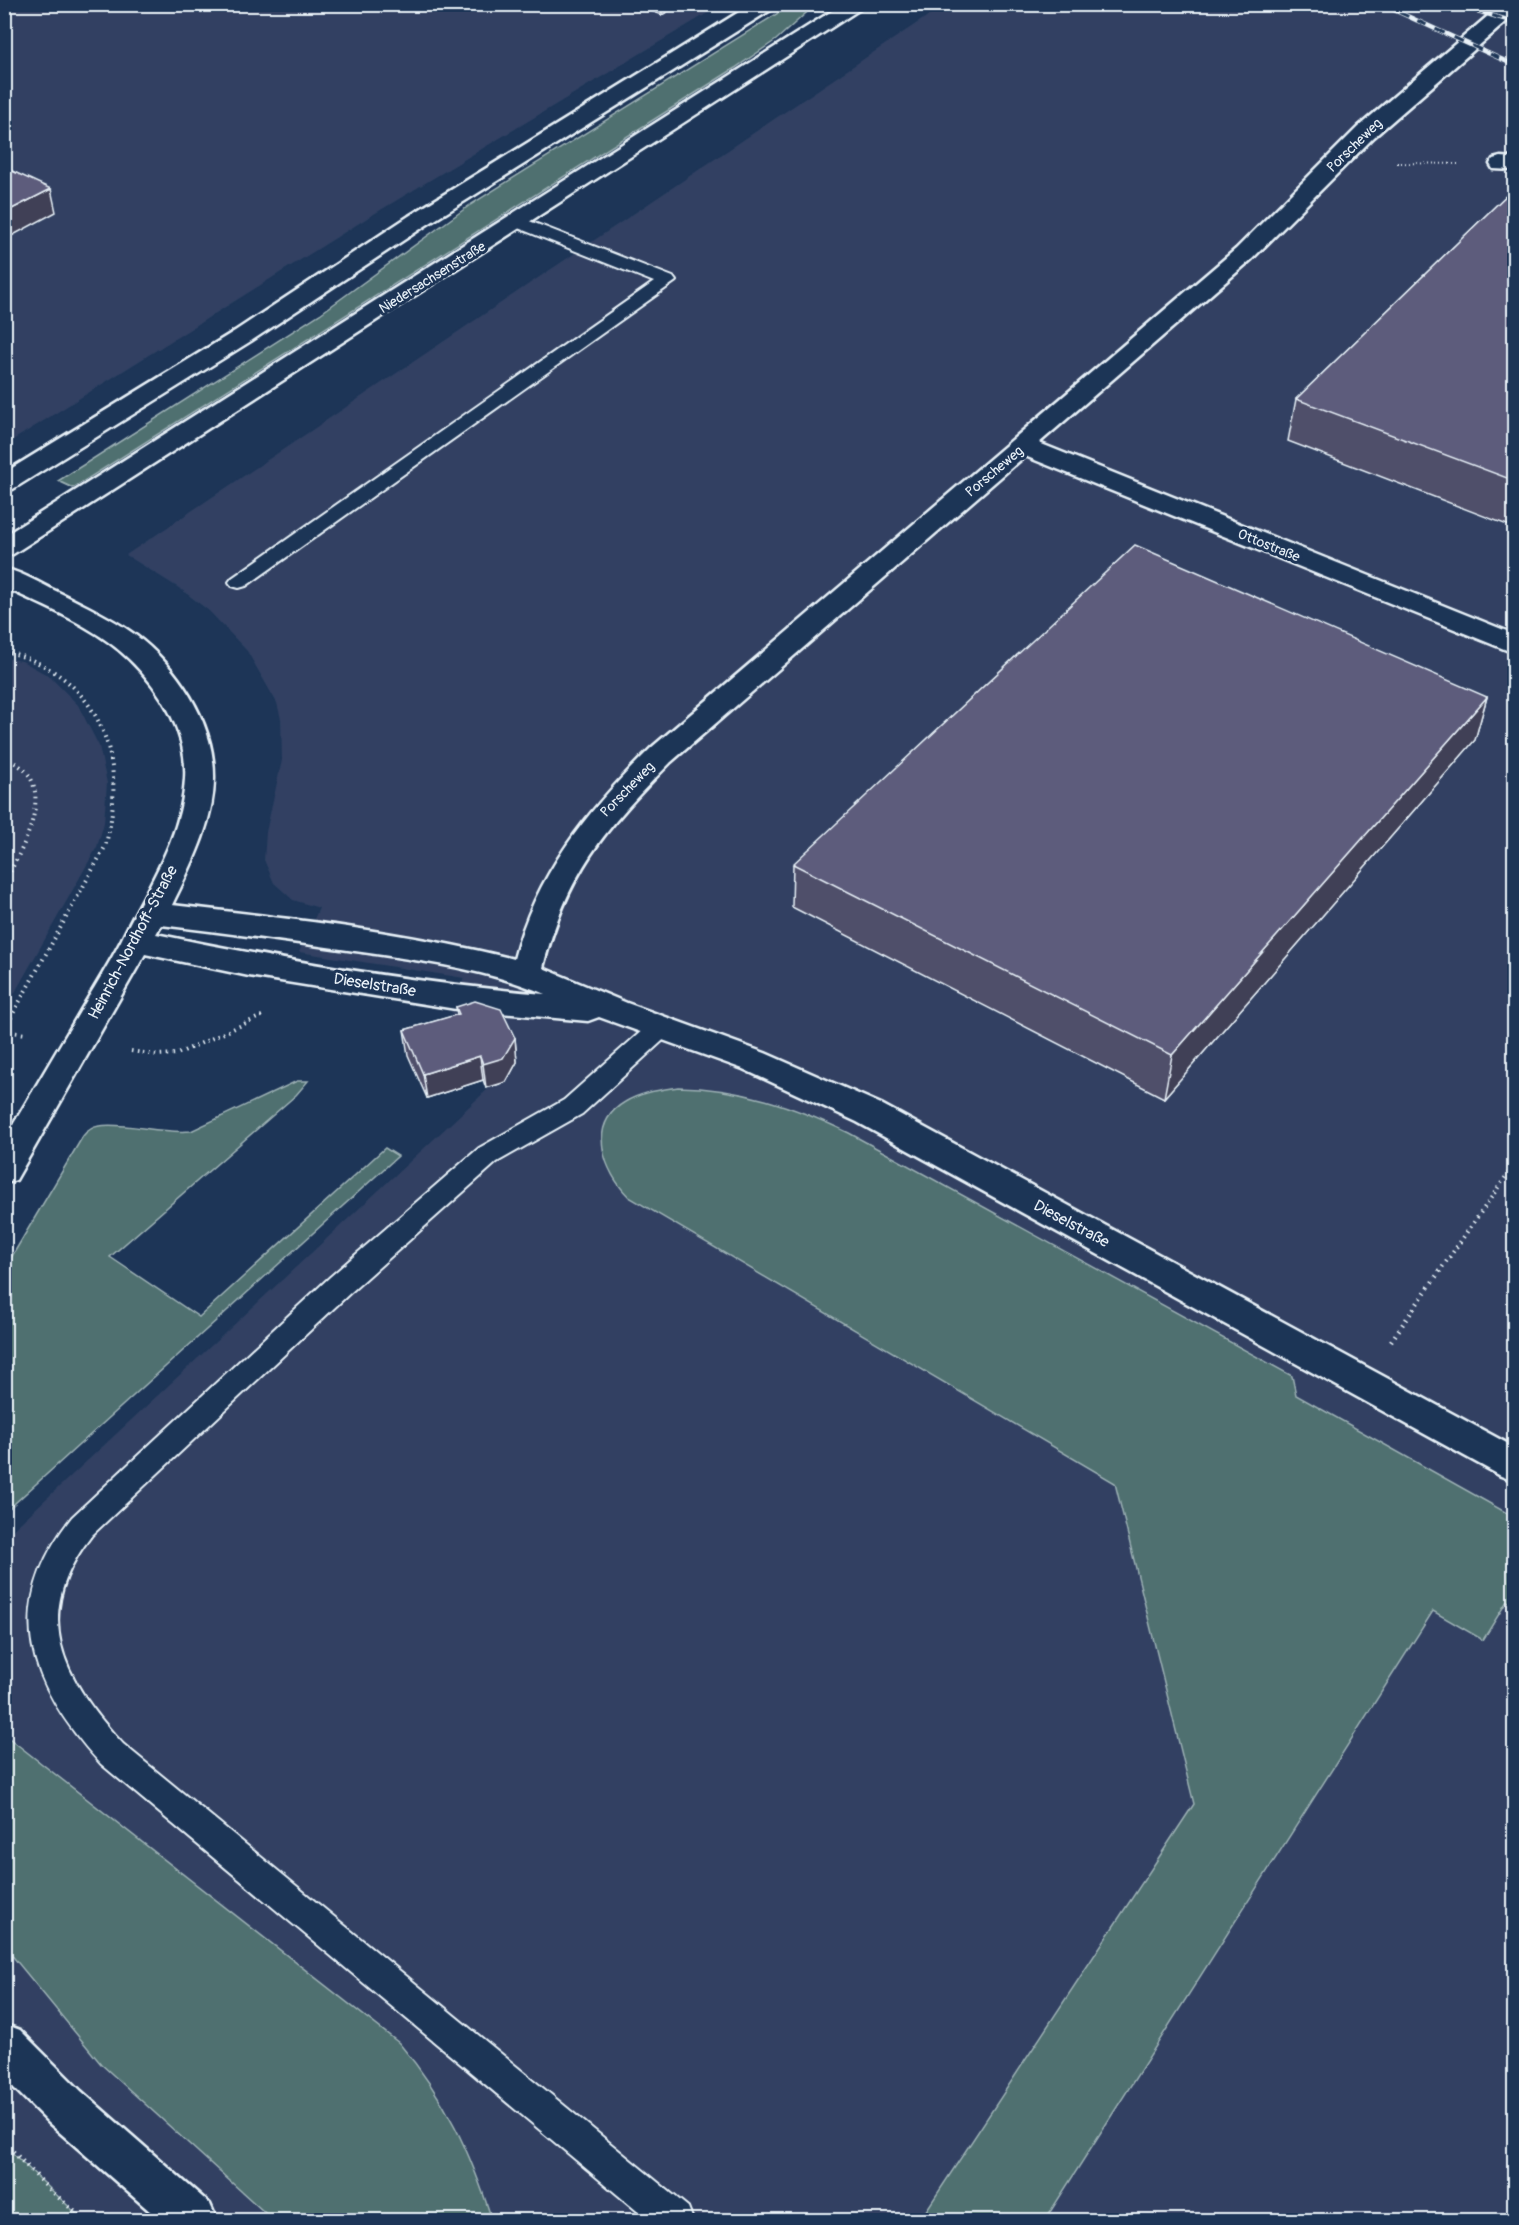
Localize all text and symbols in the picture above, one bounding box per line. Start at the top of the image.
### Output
street label: Porscheweg [1323,115,1386,176]
street label: Niedersachsenstraße [376,238,489,317]
street label: Porscheweg [962,442,1027,501]
street label: Ottostraße [1235,525,1303,566]
street label: Porscheweg [597,758,658,821]
street label: Heinrich-Nordhoff-Straße [84,862,182,1023]
street label: Dieselstraße [332,969,417,1001]
street label: Dieselstraße [1030,1196,1113,1252]

